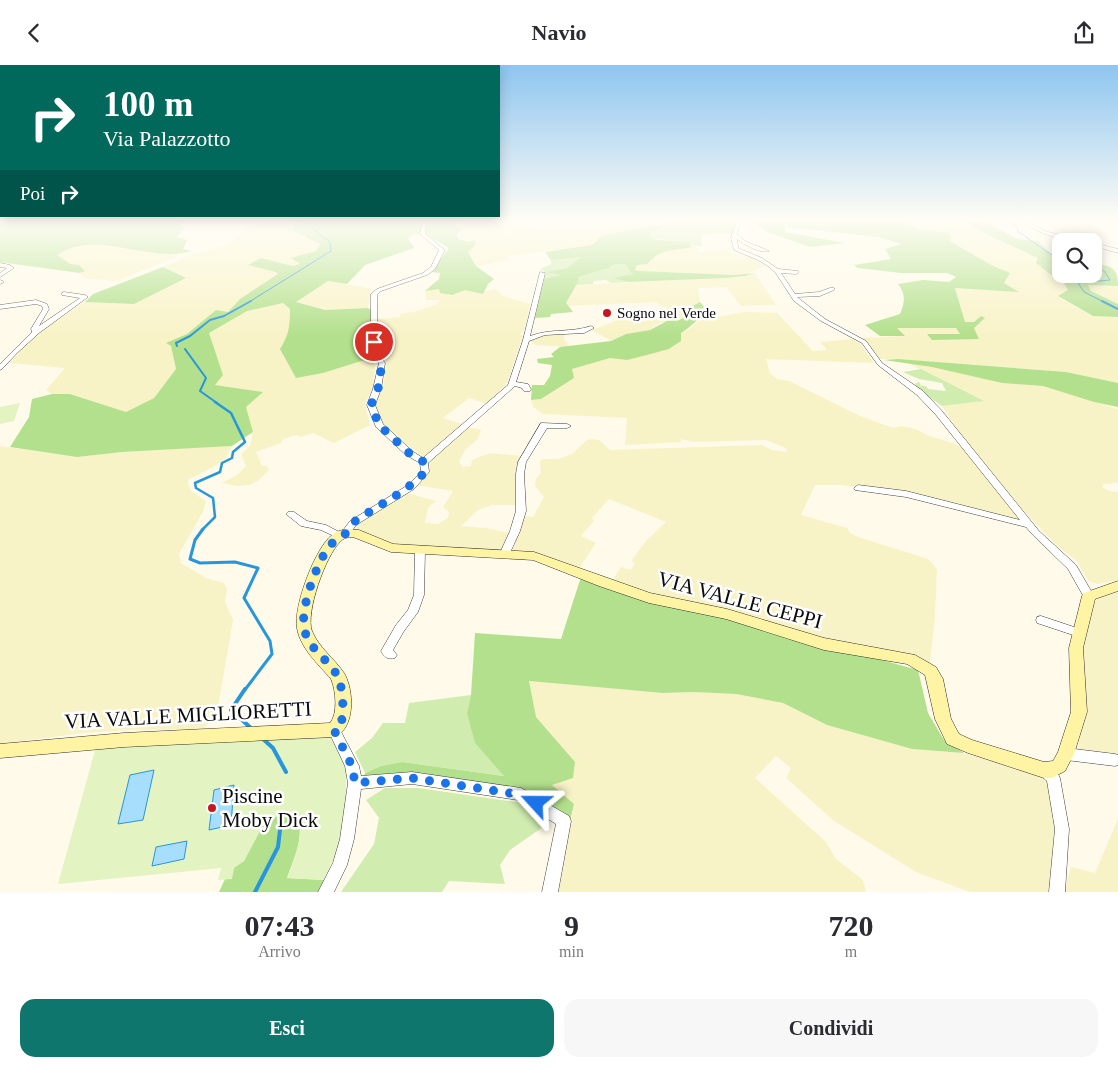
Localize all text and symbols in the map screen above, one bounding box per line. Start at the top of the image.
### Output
icon: back [20,19,48,47]
icon: share [1070,19,1098,47]
text: Navio [532,20,587,45]
icon: right [20,85,85,150]
text: 100 m [103,85,193,124]
text: Via Palazzotto [103,126,231,151]
icon: right [55,180,83,208]
text: Poi [20,183,45,204]
map controls [1052,233,1102,283]
button: search [1052,233,1102,283]
place label: Sogno nel Verde [617,305,716,321]
marker: Sogno nel Verde [601,307,613,319]
pin [353,321,395,363]
icon: arrive [360,328,388,356]
street label: VIA VALLE CEPPI [655,566,825,634]
street label: VIA VALLE MIGLIORETTI [64,697,312,733]
position arrow [509,776,561,828]
place label: Piscine Moby Dick [222,784,319,832]
marker: Piscine Moby Dick [206,802,218,814]
text: 07:43 [245,909,315,942]
text: 9 [564,909,579,942]
text: 720 [828,909,873,942]
text: Arrivo [258,943,301,960]
text: min [559,943,584,960]
text: m [845,943,857,960]
button: Esci [20,999,554,1057]
button: Condividi [564,999,1098,1057]

